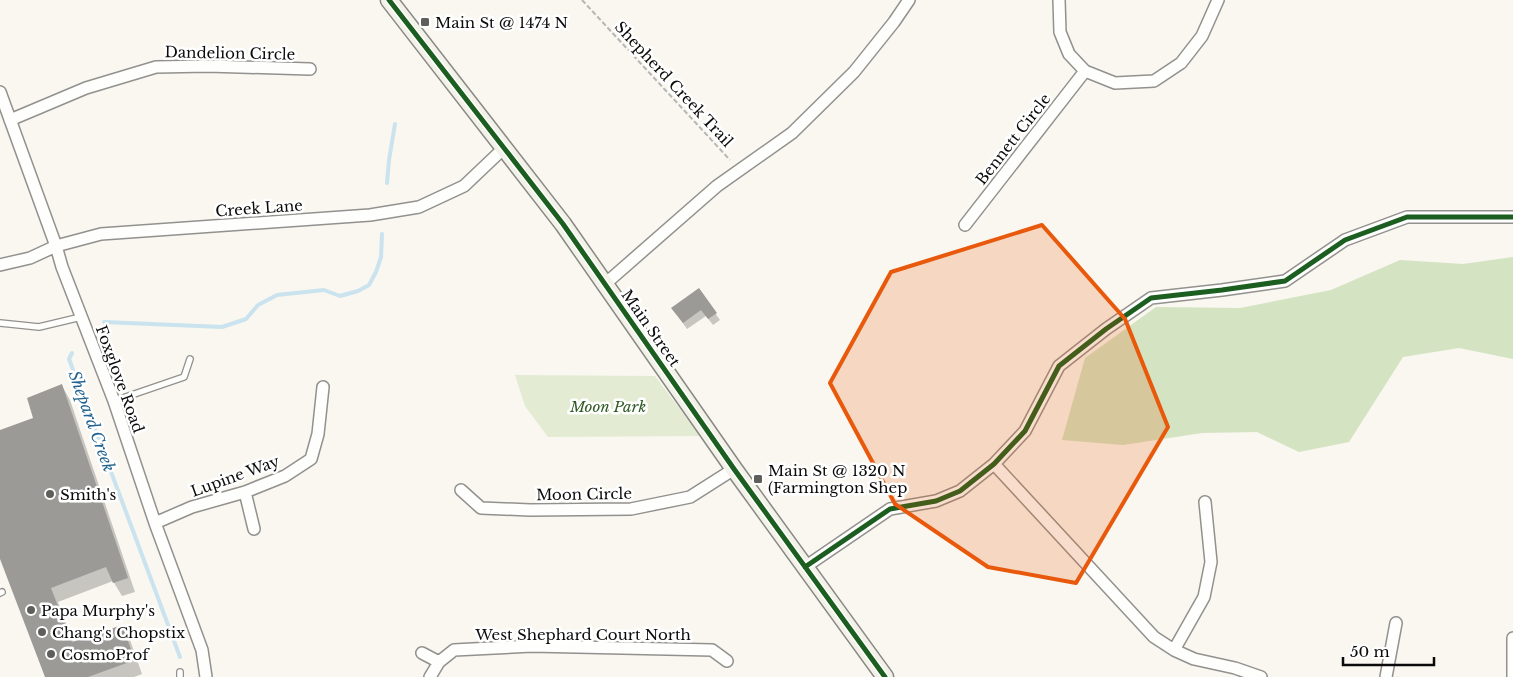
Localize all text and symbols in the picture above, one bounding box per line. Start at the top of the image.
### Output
place label: Main St @ 1474 N [435,13,568,32]
marker: Main St @ 1474 N [419,16,431,28]
street label: Shepherd Creek Trail [611,17,737,151]
street label: Dandelion Circle [165,42,295,64]
street label: Bennett Circle [971,90,1055,188]
street label: Creek Lane [215,195,303,221]
street label: Main Street [618,286,685,370]
street label: Foxglove Road [92,323,148,435]
water label: Shepard Creek [64,368,120,474]
park label: Moon Park [569,397,646,416]
street label: Lupine Way [188,451,282,501]
place label: Main St @ 1320 N (Farmington Shep [768,461,907,497]
marker: Main St @ 1320 N (Farmington Shep [752,473,764,485]
street label: Moon Circle [536,484,632,504]
place label: Smith's [60,485,117,504]
marker: Smith's [44,488,56,500]
place label: Papa Murphy's [41,601,155,620]
marker: Papa Murphy's [25,604,37,616]
place label: Chang's Chopstix [52,623,185,642]
street label: West Shephard Court North [474,625,691,644]
marker: Chang's Chopstix [36,626,48,638]
scale bar [1343,634,1434,666]
text: 50 m [1350,642,1390,661]
place label: CosmoProf [61,645,150,664]
marker: CosmoProf [45,648,57,660]

